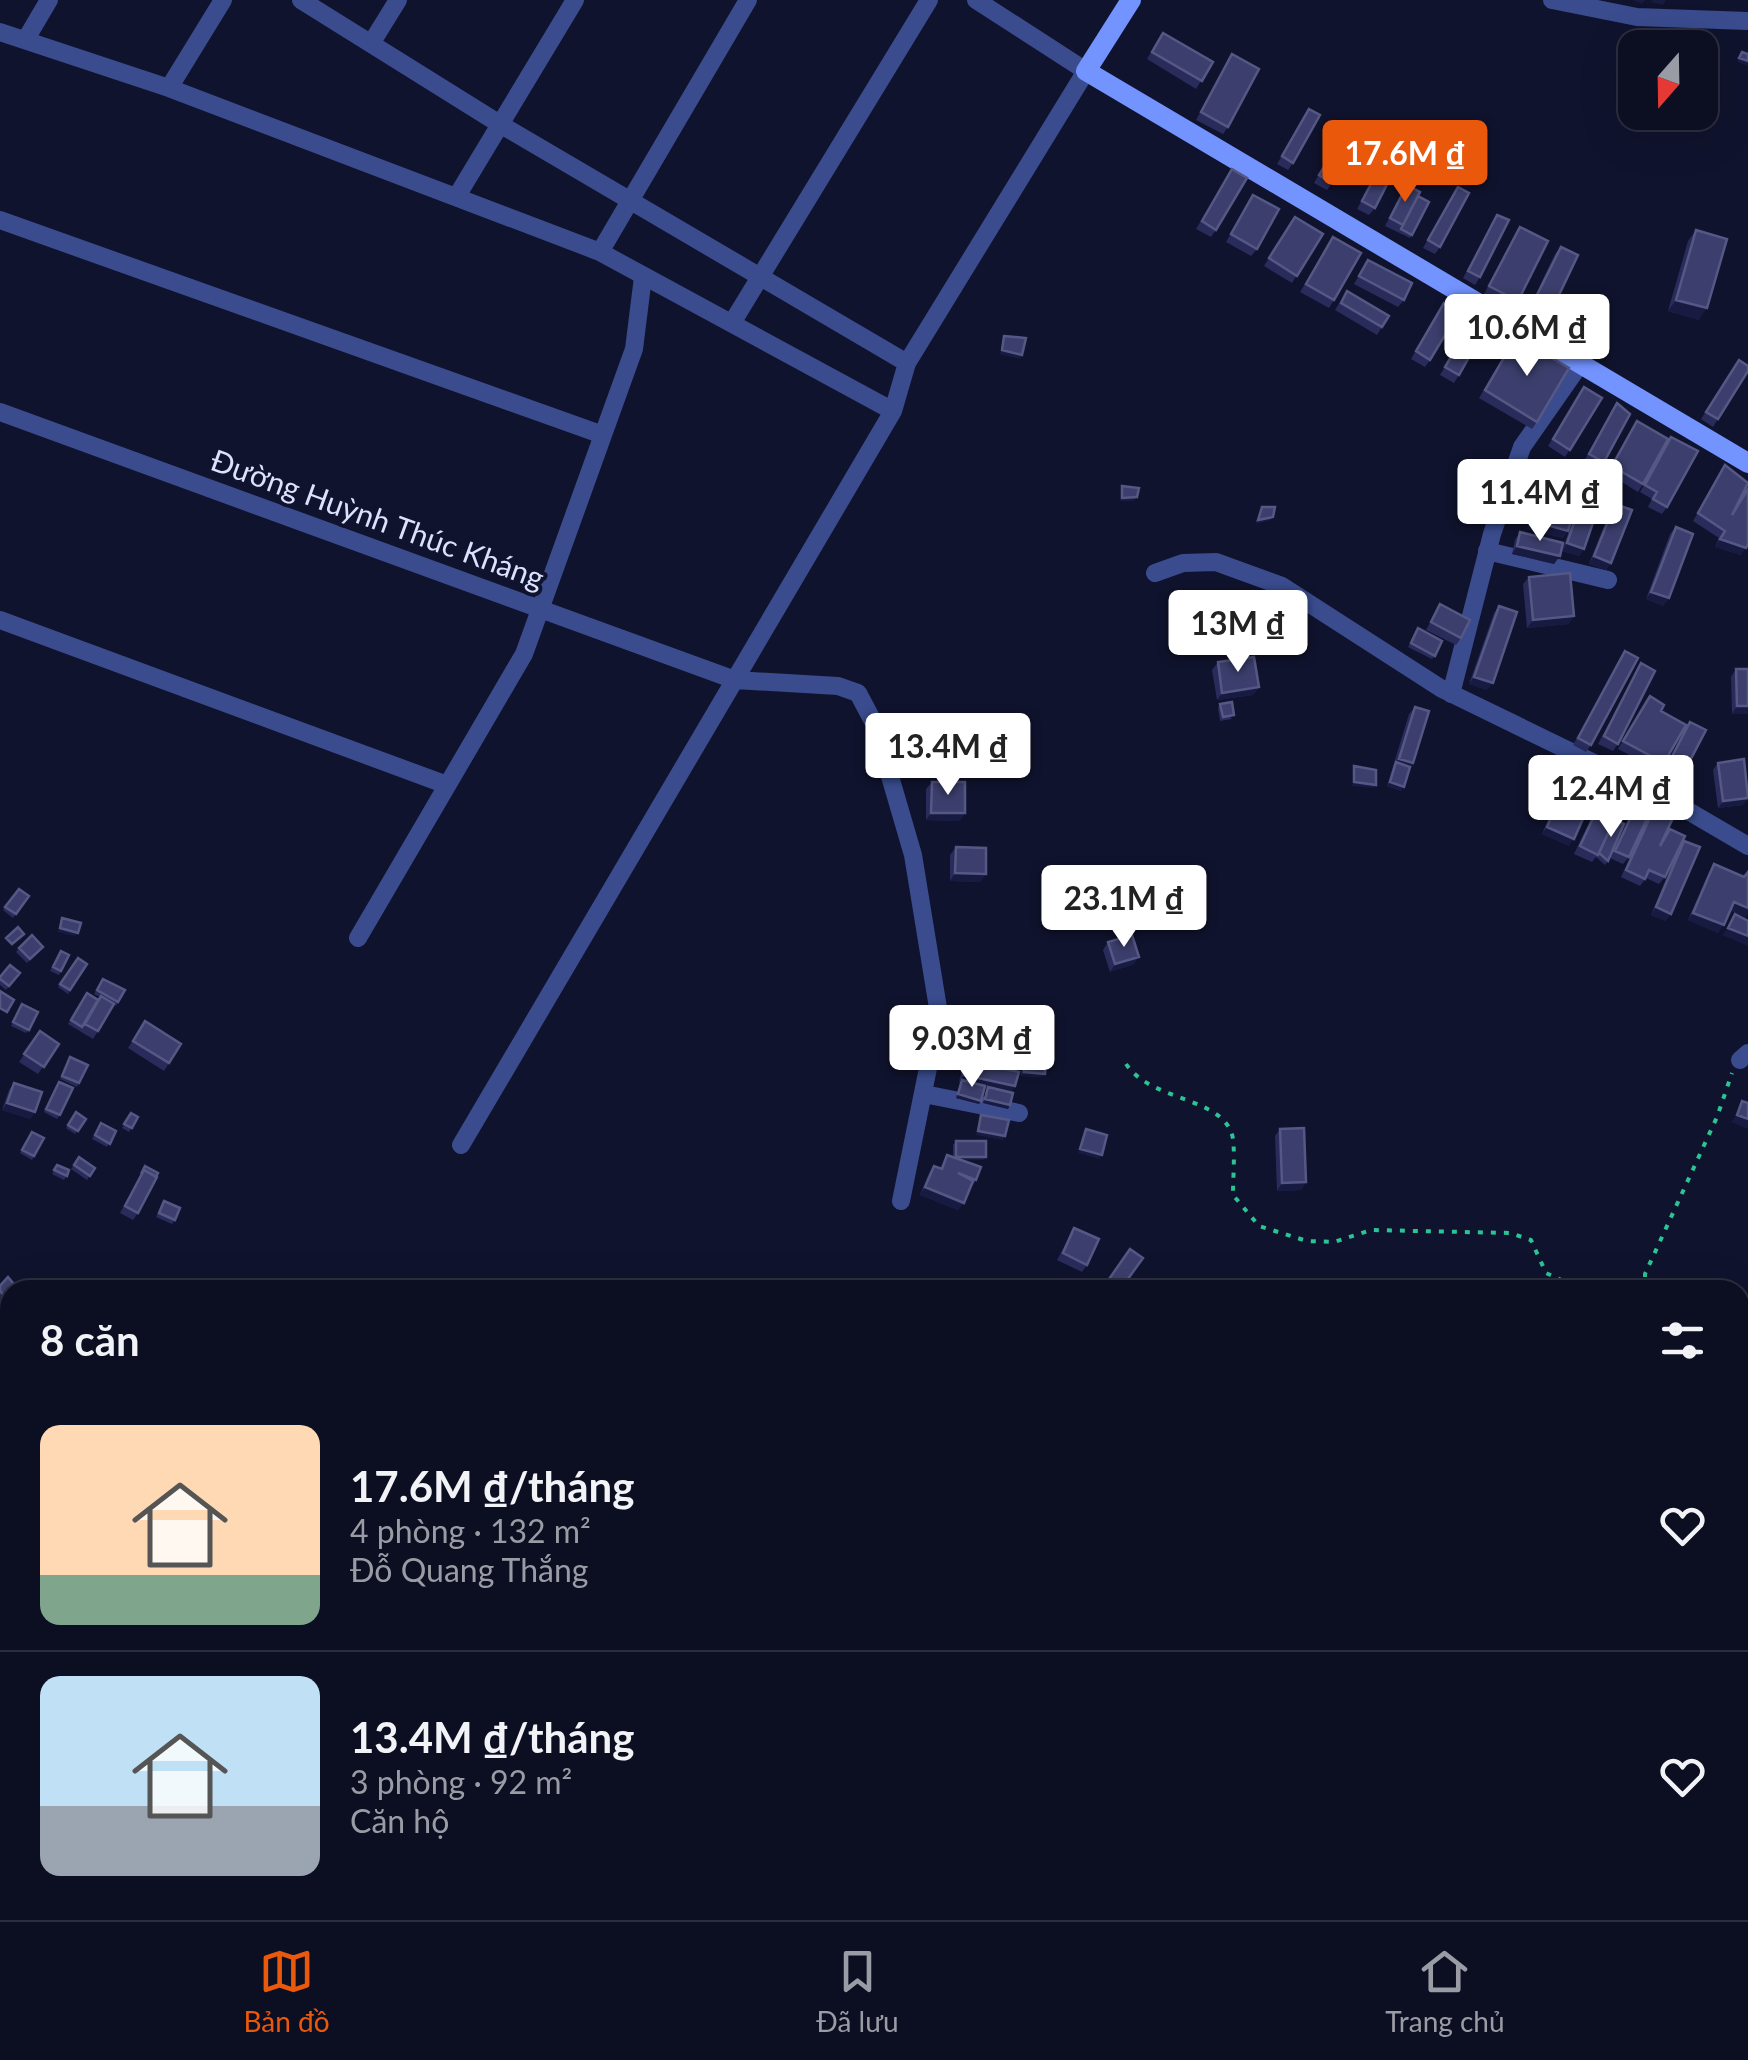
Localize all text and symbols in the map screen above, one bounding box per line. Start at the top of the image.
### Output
north arrow [1618,30,1718,130]
map controls [1618,30,1718,130]
pin: 17.6M ₫ [1313,120,1497,205]
text: 17.6M ₫ [1344,133,1466,172]
pin: 10.6M ₫ [1435,294,1619,379]
text: 10.6M ₫ [1466,307,1588,346]
street label: Đường Huỳnh Thúc Kháng [206,441,550,595]
pin: 11.4M ₫ [1448,459,1632,544]
text: 11.4M ₫ [1479,472,1601,511]
pin: 13M ₫ [1168,590,1308,675]
text: 13M ₫ [1191,603,1285,642]
pin: 13.4M ₫ [856,713,1040,798]
text: 13.4M ₫ [887,726,1009,765]
pin: 12.4M ₫ [1519,755,1703,840]
text: 12.4M ₫ [1550,768,1672,807]
pin: 23.1M ₫ [1032,865,1216,950]
text: 23.1M ₫ [1063,878,1185,917]
pin: 9.03M ₫ [880,1005,1064,1090]
text: 9.03M ₫ [911,1018,1033,1057]
icon: filters [1655,1313,1710,1368]
text: 8 căn [40,1315,140,1365]
text: 17.6M ₫/tháng [350,1461,634,1511]
icon: home [120,1465,240,1585]
icon: heart [1655,1498,1710,1553]
text: 4 phòng · 132 m² [350,1511,591,1550]
text: Đỗ Quang Thắng [350,1550,588,1589]
text: 13.4M ₫/tháng [350,1712,634,1762]
icon: home [120,1716,240,1836]
icon: heart [1655,1749,1710,1804]
text: 3 phòng · 92 m² [350,1762,572,1801]
text: Căn hộ [350,1801,449,1840]
tab: Bản đồ [243,1944,330,2038]
tab: Đã lưu [816,1944,899,2038]
tab: Trang chủ [1385,1944,1505,2038]

